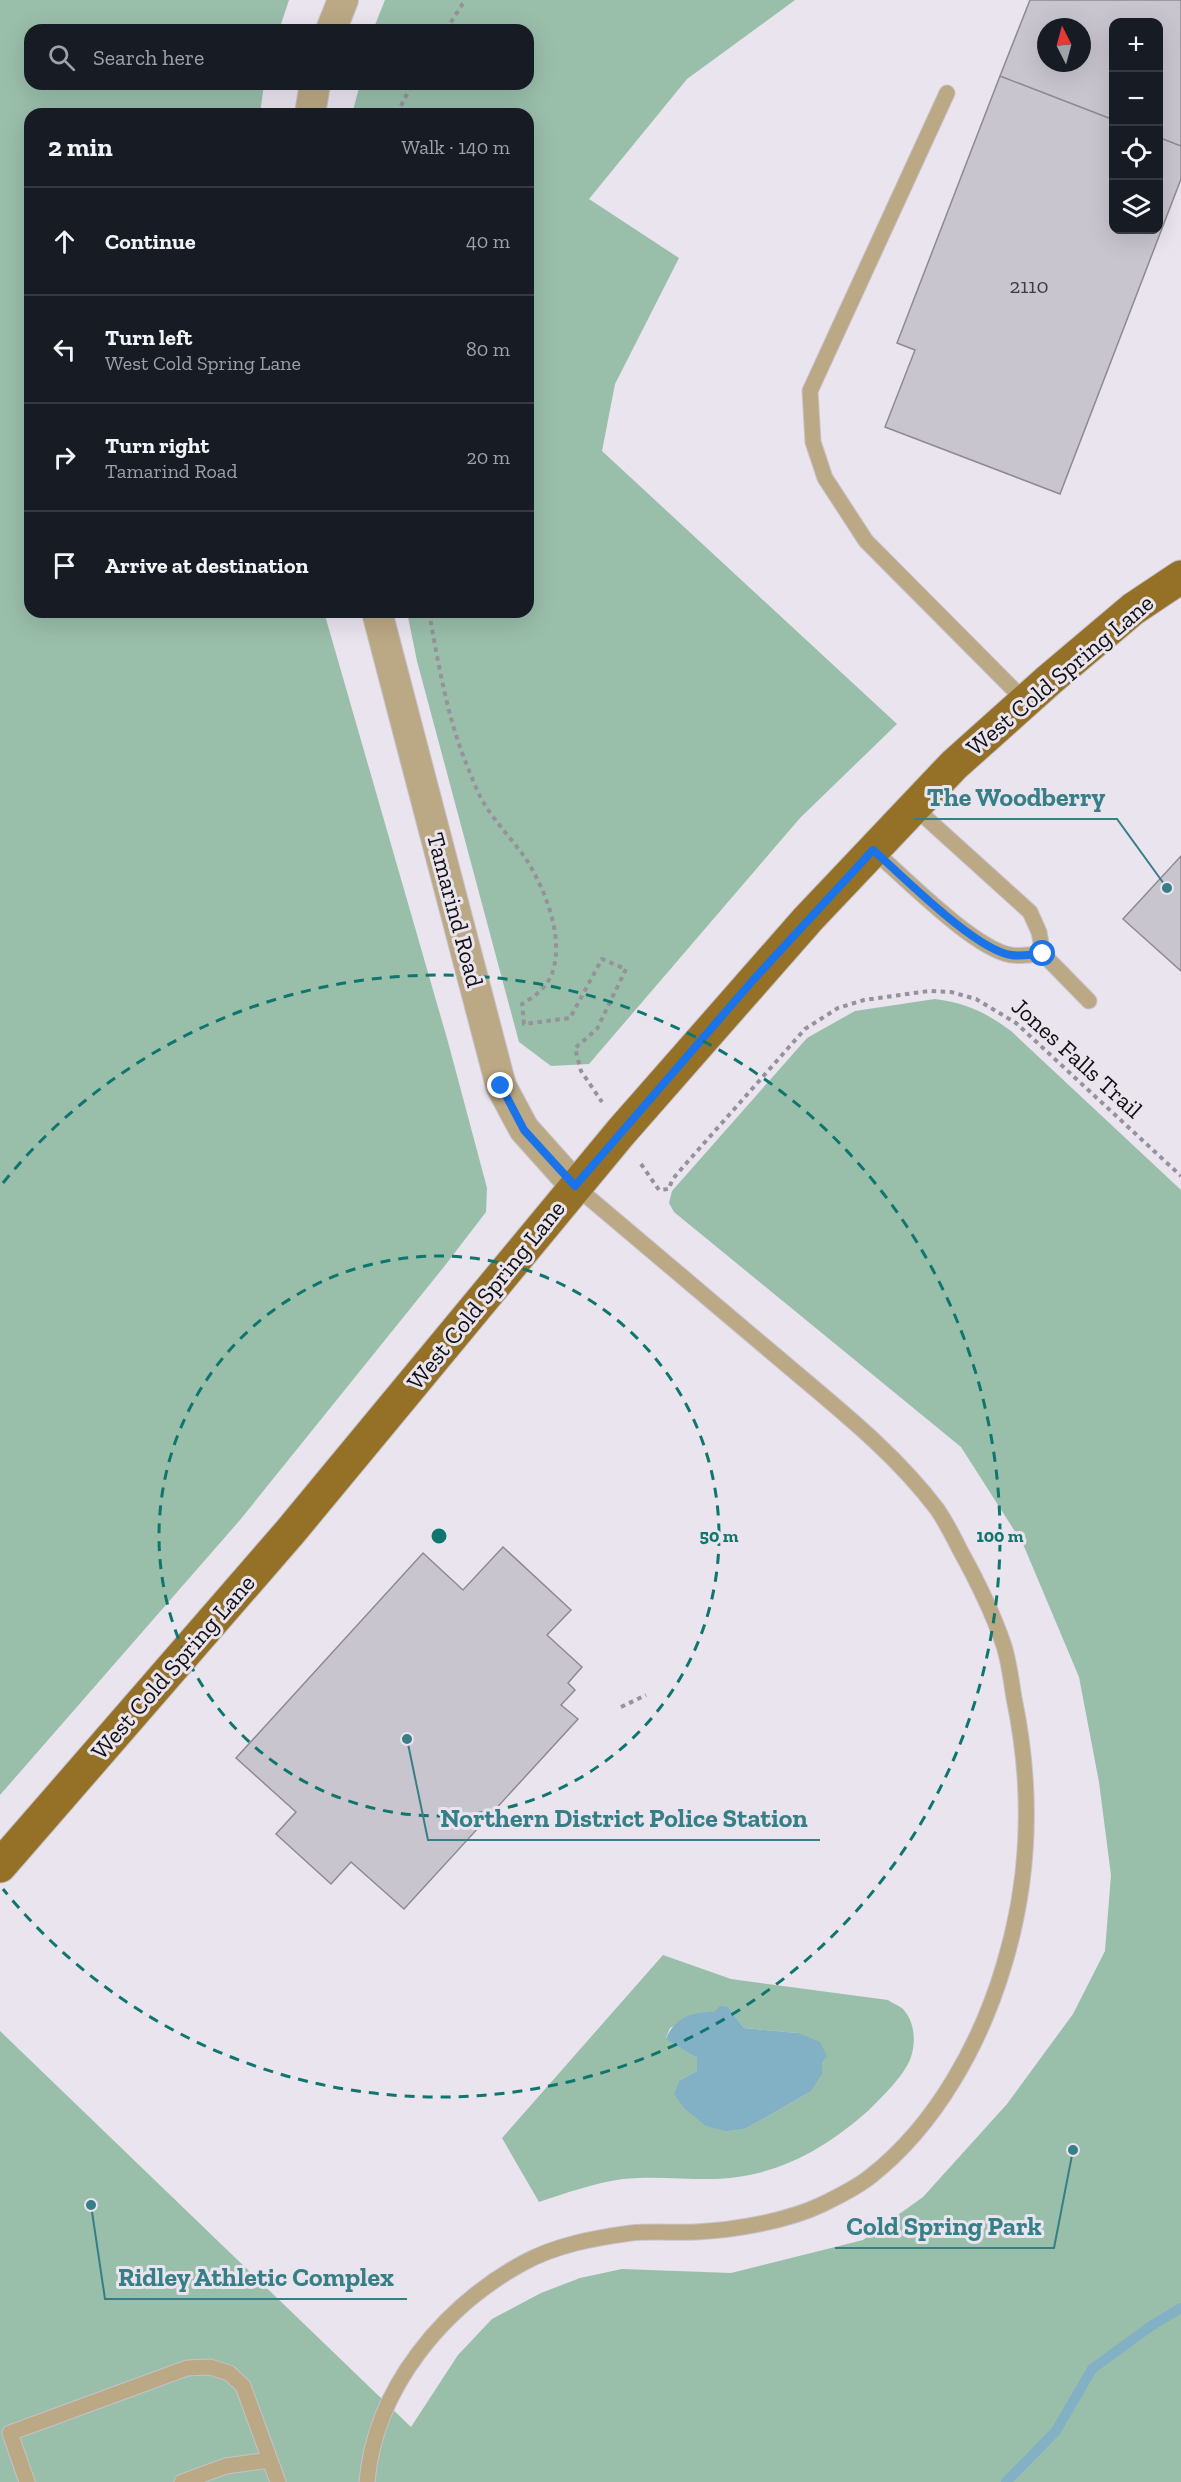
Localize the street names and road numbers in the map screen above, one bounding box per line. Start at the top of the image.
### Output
street label: West Cold Spring Lane [960,588,1159,761]
street label: Tamarind Road [421,829,490,990]
street label: Jones Falls Trail [1006,991,1149,1124]
street label: West Cold Spring Lane [400,1194,571,1395]
street label: West Cold Spring Lane [85,1568,261,1765]

